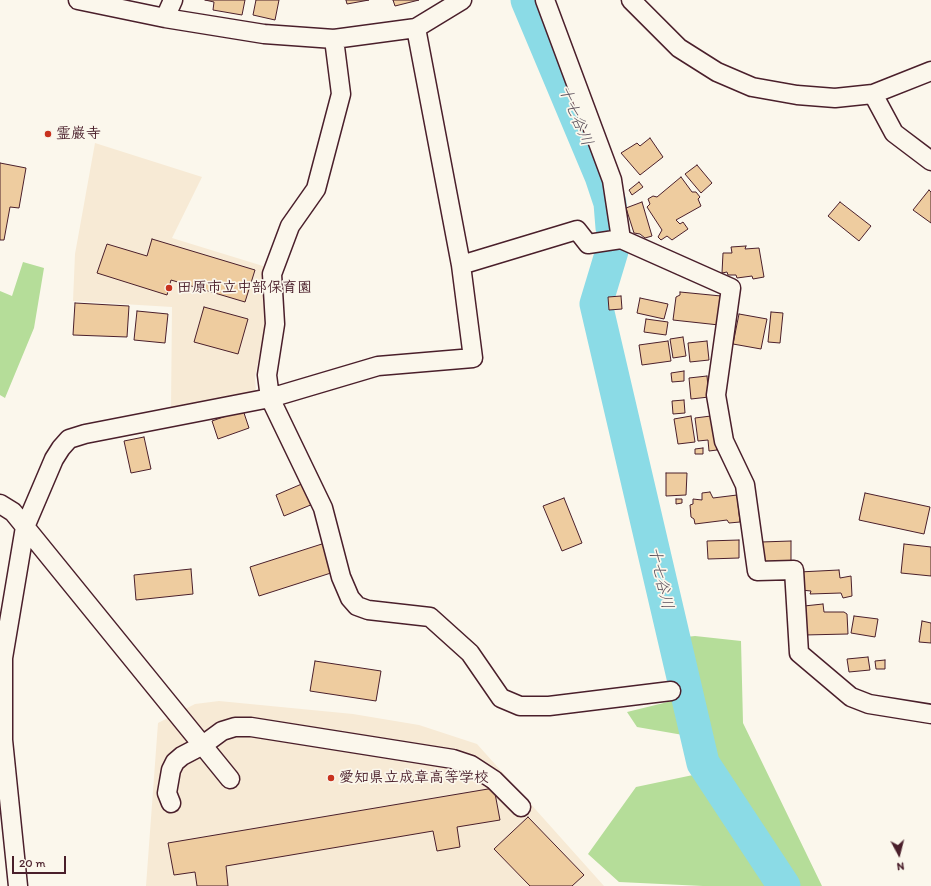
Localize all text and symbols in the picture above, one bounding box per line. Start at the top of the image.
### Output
water label: 十七谷川 [554,83,596,149]
place label: 霊巌寺 [56,125,101,143]
marker: 霊巌寺 [43,129,53,139]
place label: 田原市立中部保育園 [177,279,312,297]
marker: 田原市立中部保育園 [164,283,174,293]
water label: 十七谷川 [643,545,677,611]
place label: 愛知県立成章高等学校 [339,769,489,787]
marker: 愛知県立成章高等学校 [326,773,336,783]
north arrow [879,834,919,874]
scale bar [14,848,68,874]
text: 20 m [19,856,46,870]
text: N [896,860,905,873]

